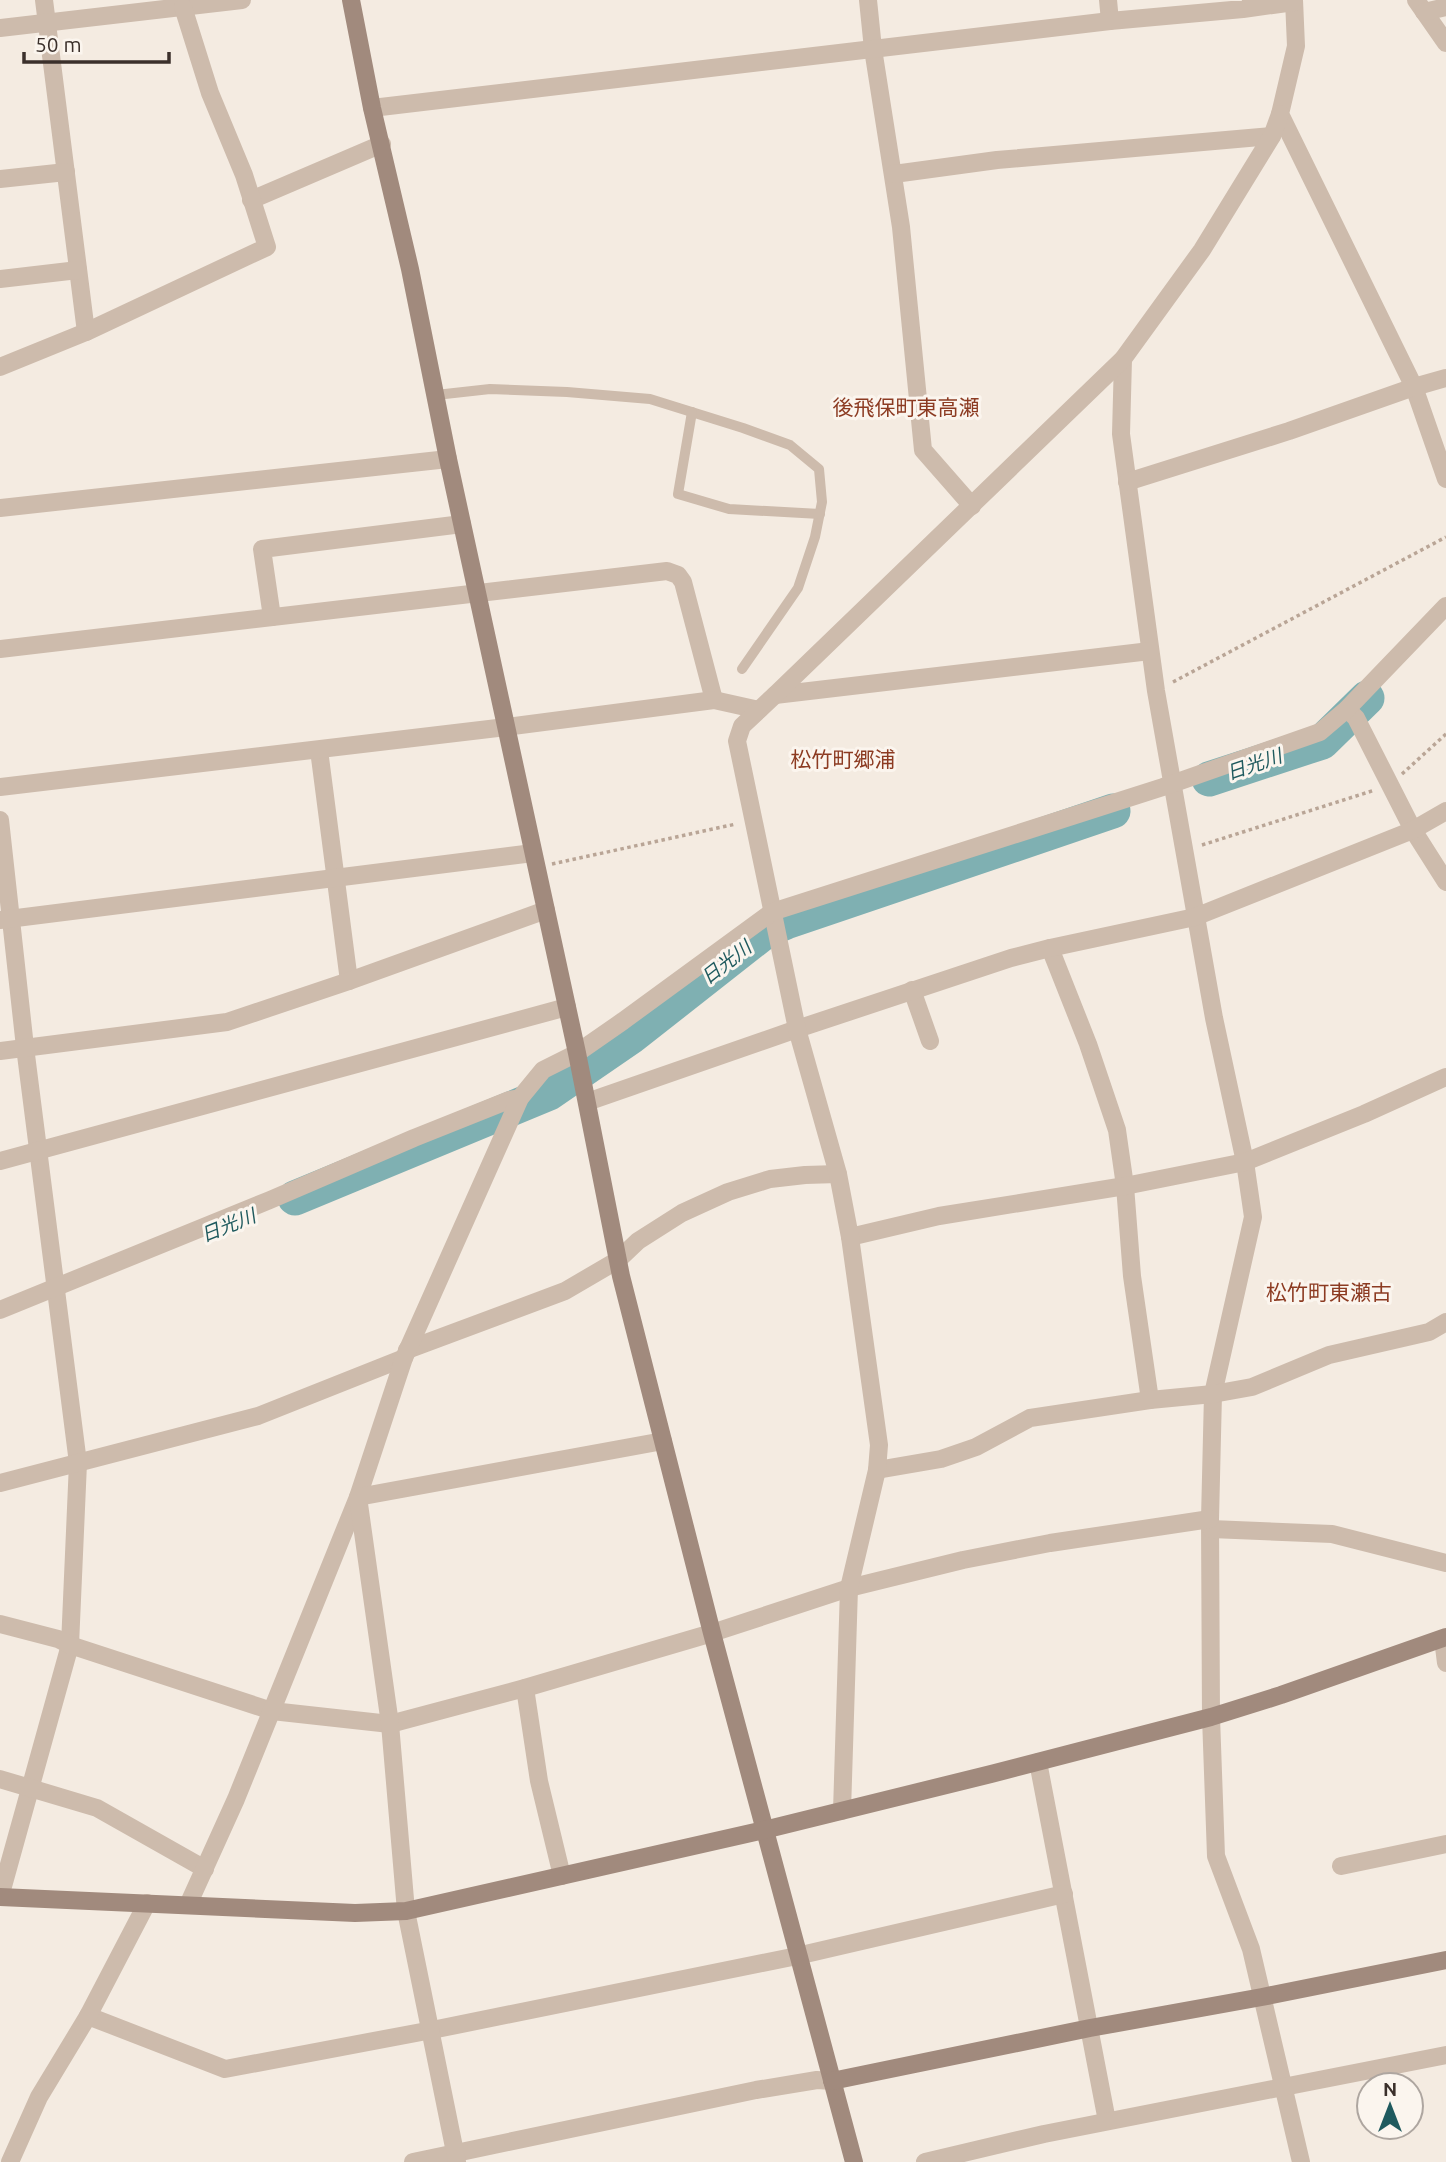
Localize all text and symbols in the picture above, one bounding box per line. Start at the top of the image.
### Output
scale bar [24,21,170,65]
text: 50 m [35,32,82,56]
district label: 後飛保町東高瀬 [833,395,980,419]
water label: 日光川 [1223,744,1286,784]
district label: 松竹町郷浦 [791,747,896,771]
water label: 日光川 [697,935,757,988]
water label: 日光川 [197,1203,260,1246]
district label: 松竹町東瀬古 [1266,1280,1392,1304]
north arrow [1355,2071,1425,2141]
text: N [1383,2078,1397,2100]

